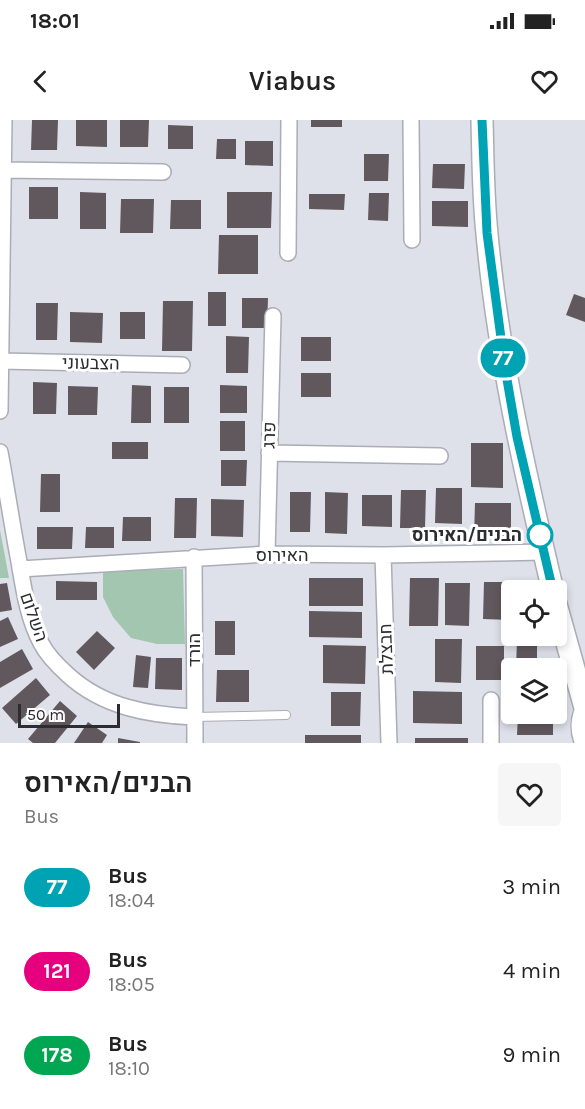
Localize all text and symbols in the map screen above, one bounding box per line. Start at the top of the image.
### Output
text: 18:01 [30,8,80,34]
icon: back [24,65,57,98]
text: Viabus [249,65,336,97]
icon: heart [528,65,561,98]
line badge: 77 [476,338,530,378]
text: 77 [493,346,513,370]
street label: הצבעוני [62,351,120,375]
street label: פרג [258,421,280,449]
marker: הבנים/האירוס [527,522,553,548]
place label: הבנים/האירוס [412,524,522,546]
street label: האירוס [255,544,309,566]
map controls [501,580,567,724]
button: locate [501,580,567,646]
street label: השלום [15,589,53,645]
street label: חבצלת [374,623,398,675]
street label: הורד [183,633,205,667]
button: layers [501,658,567,724]
scale bar [18,701,120,728]
text: 50 m [27,705,64,724]
button: heart [498,763,561,826]
text: הבנים/האירוס [24,766,192,799]
text: Bus [24,805,59,828]
text: Bus [108,863,148,889]
text: 3 min [502,874,561,900]
text: 77 [47,875,67,899]
text: 18:04 [108,889,155,912]
text: Bus [108,947,148,973]
text: 4 min [503,958,561,984]
text: 121 [43,959,71,983]
text: 18:05 [108,973,155,996]
text: Bus [108,1031,148,1057]
text: 9 min [503,1042,561,1068]
text: 178 [41,1043,73,1067]
text: 18:10 [108,1057,150,1080]

